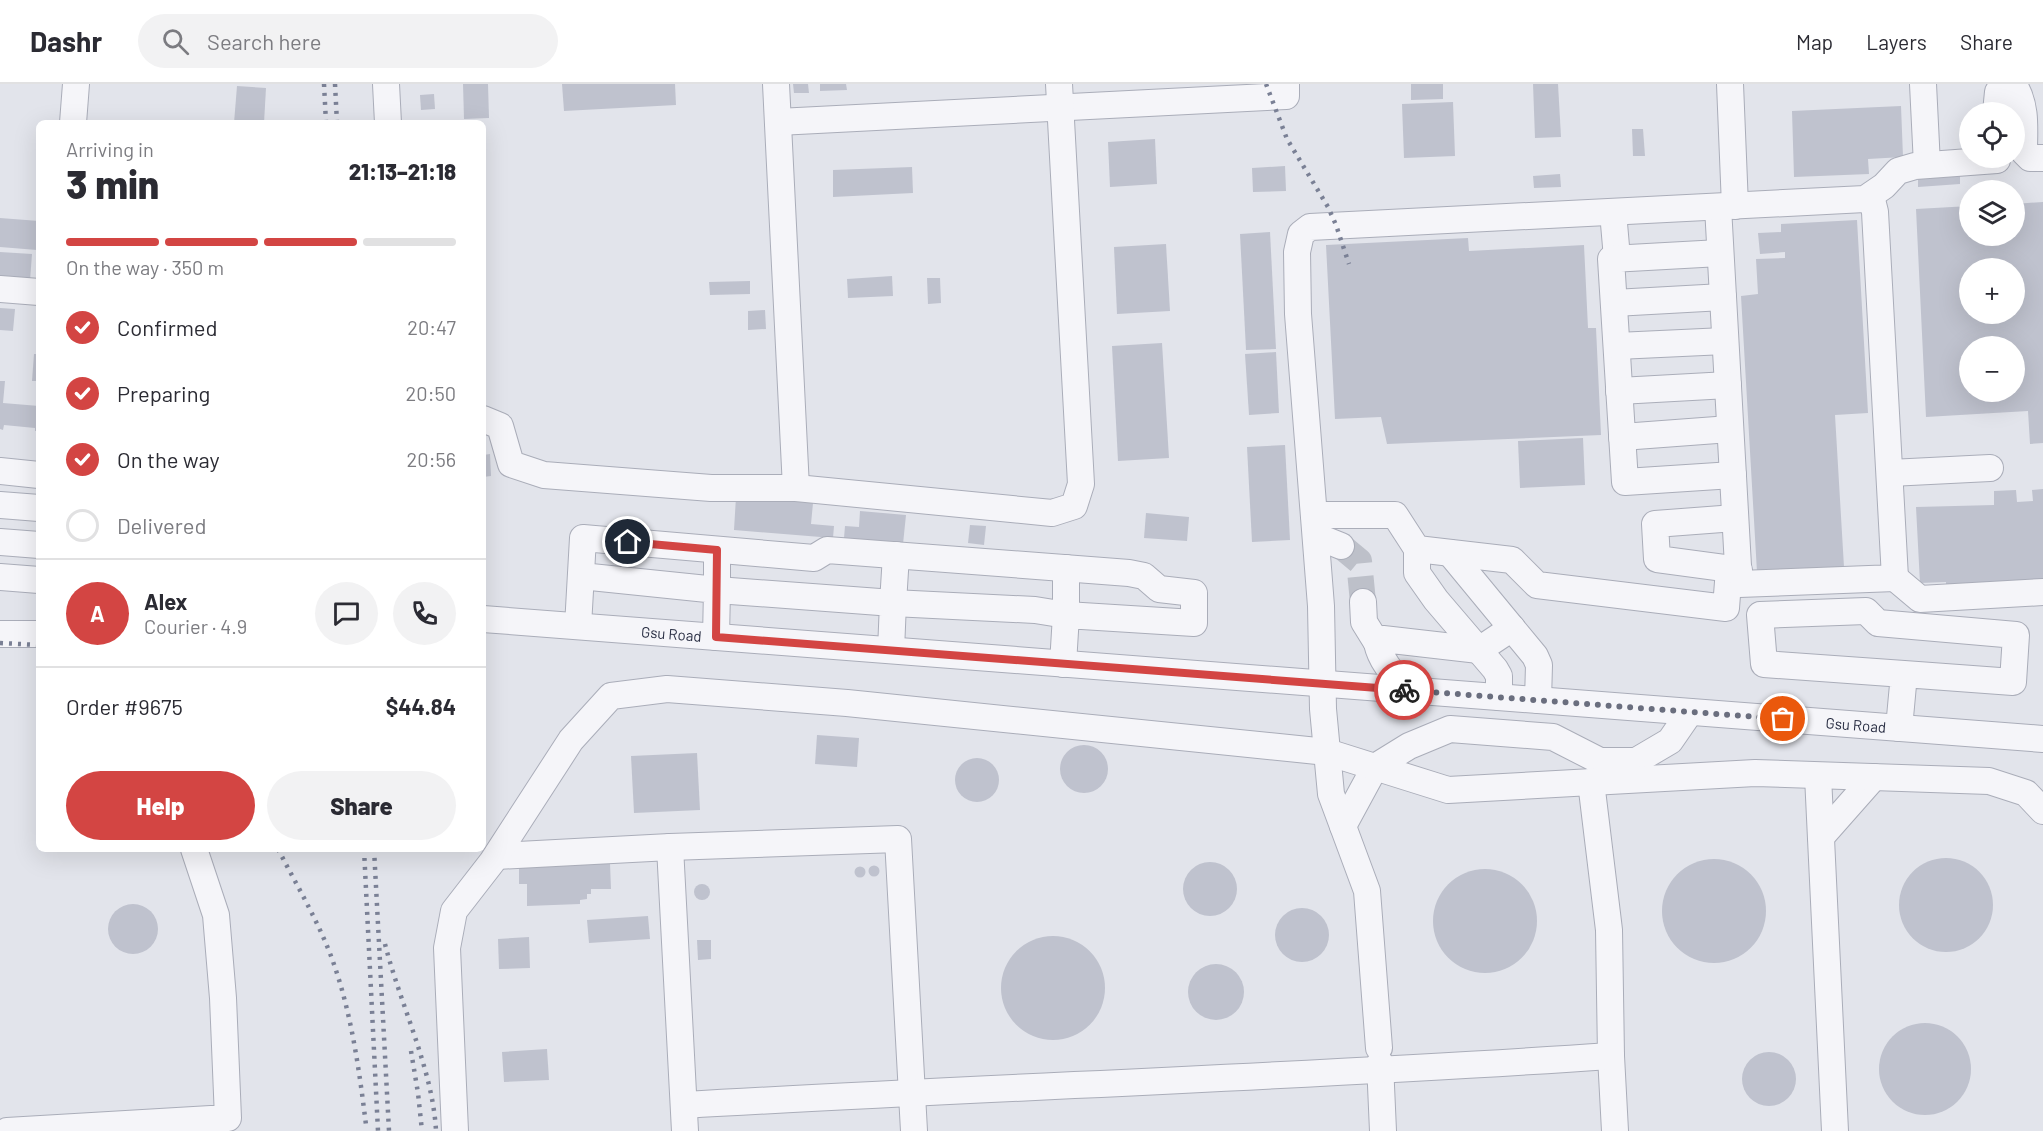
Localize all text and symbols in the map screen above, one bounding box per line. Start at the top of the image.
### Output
search box [138,14,558,68]
text: Dashr [30,24,102,58]
icon: search [159,25,192,58]
text: Search here [207,28,321,54]
text: Map [1796,29,1833,54]
text: Layers [1866,29,1927,54]
text: Share [1960,29,2013,54]
map controls [1959,102,2025,402]
button: locate [1959,102,2025,168]
text: Arriving in [66,137,154,161]
text: 21:13–21:18 [349,158,456,184]
text: 3 min [66,160,159,207]
button: layers [1959,180,2025,246]
text: On the way · 350 m [66,255,224,279]
button: + [1959,258,2025,324]
icon: check [66,311,99,344]
text: Confirmed [117,314,217,340]
text: 20:47 [407,315,456,339]
button: − [1959,336,2025,402]
icon: check [66,377,99,410]
text: Preparing [117,380,210,406]
text: 20:50 [406,381,456,405]
icon: check [66,443,99,476]
text: On the way [117,446,220,472]
text: 20:56 [407,447,456,471]
text: Delivered [117,512,206,538]
pin [602,516,653,567]
icon: home [611,525,644,558]
button: chat [315,582,378,645]
button: phone [393,582,456,645]
text: Alex [144,588,187,614]
text: A [90,600,105,626]
text: Courier · 4.9 [144,614,247,638]
street label: Gsu Road [640,622,702,645]
courier [1374,660,1434,720]
icon: bike [1388,674,1421,707]
text: Order #9675 [66,693,183,719]
text: $44.84 [386,693,456,719]
pin [1757,693,1808,744]
icon: bag [1766,702,1799,735]
street label: Gsu Road [1825,713,1887,736]
button: Help [66,771,255,840]
button: Share [267,771,456,840]

